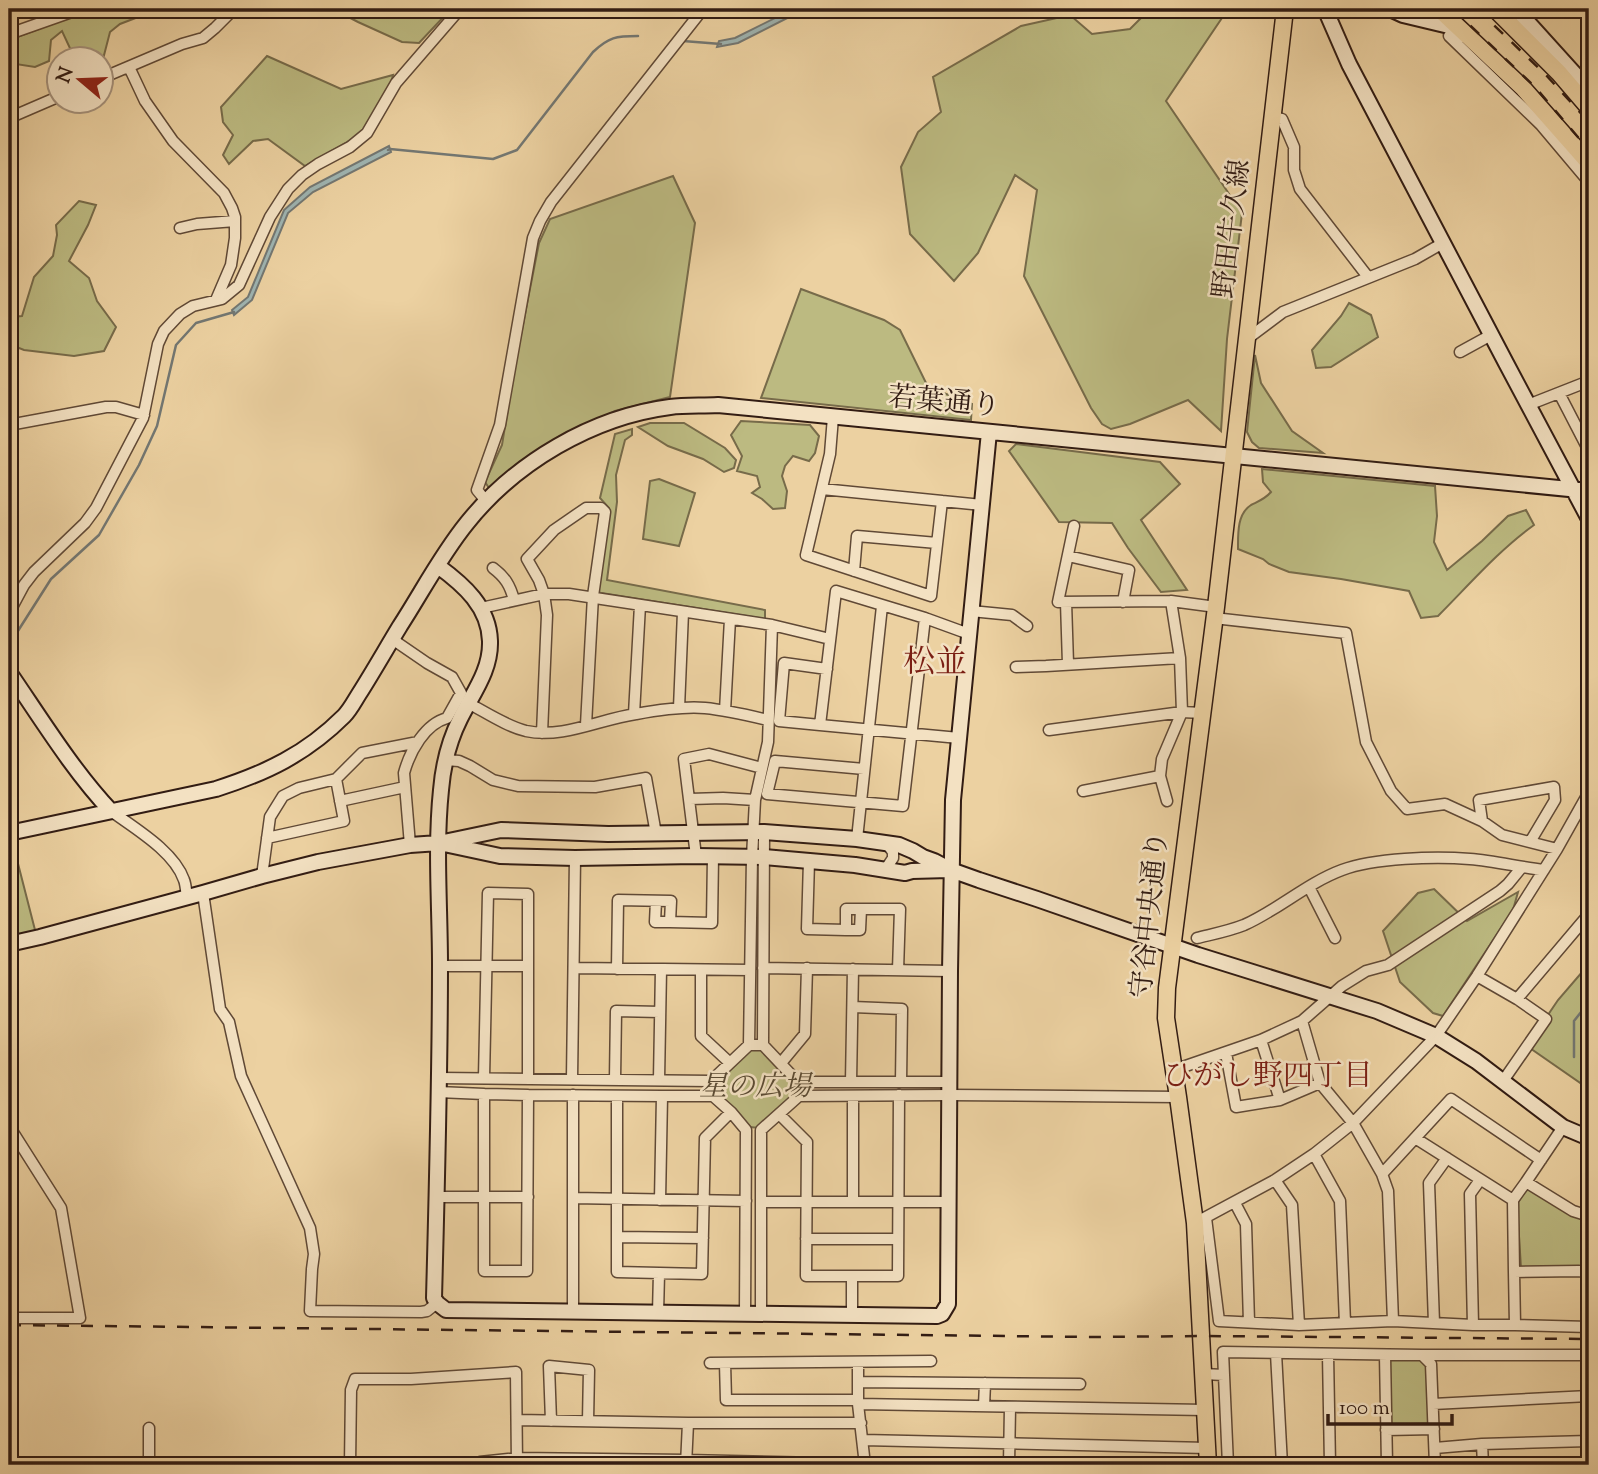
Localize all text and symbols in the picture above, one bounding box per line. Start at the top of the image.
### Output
north arrow [46,46,116,116]
text: N [51,64,82,87]
street label: 野田牛久線 [1205,157,1261,301]
street label: 若葉通り [886,378,1002,428]
district label: 松並 [903,641,967,687]
street label: 守谷中央通り [1122,829,1180,1001]
district label: ひがし野四丁目 [1163,1056,1373,1099]
park label: 星の広場 [699,1068,814,1108]
scale bar [1328,1383,1453,1427]
text: 100 m [1339,1394,1390,1424]

